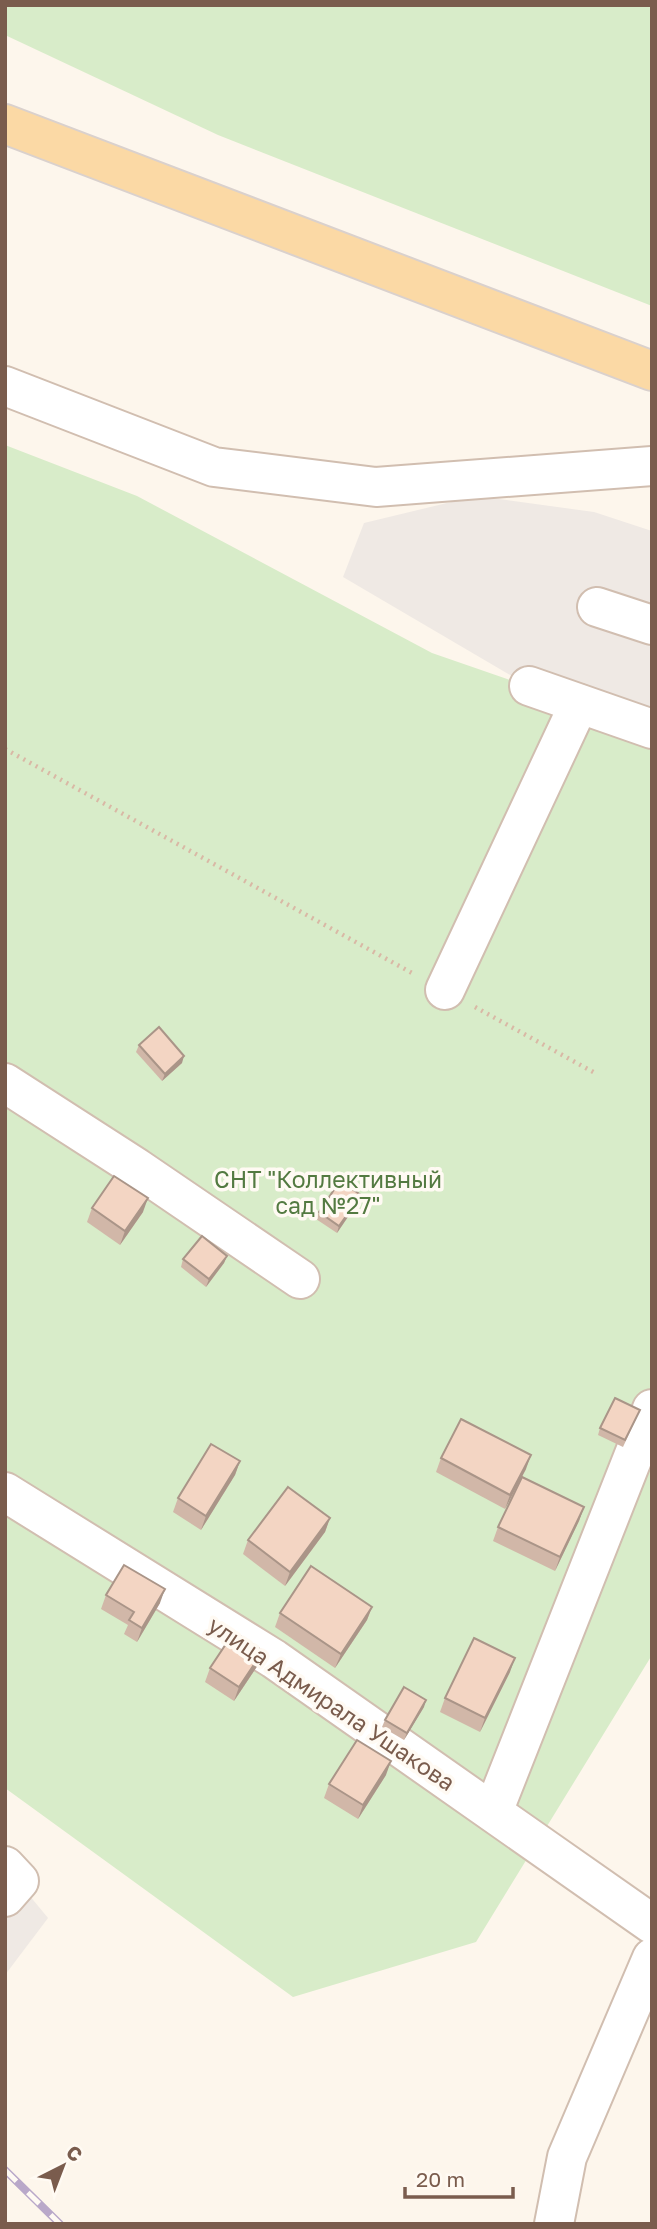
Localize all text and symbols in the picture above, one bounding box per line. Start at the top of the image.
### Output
park label: СНТ "Коллективный сад №27" [214,1165,442,1219]
street label: улица Адмирала Ушакова [203,1610,461,1796]
north arrow [28,2131,98,2201]
text: С [62,2140,87,2166]
scale bar [405,2156,514,2200]
text: 20 m [416,2166,465,2192]

